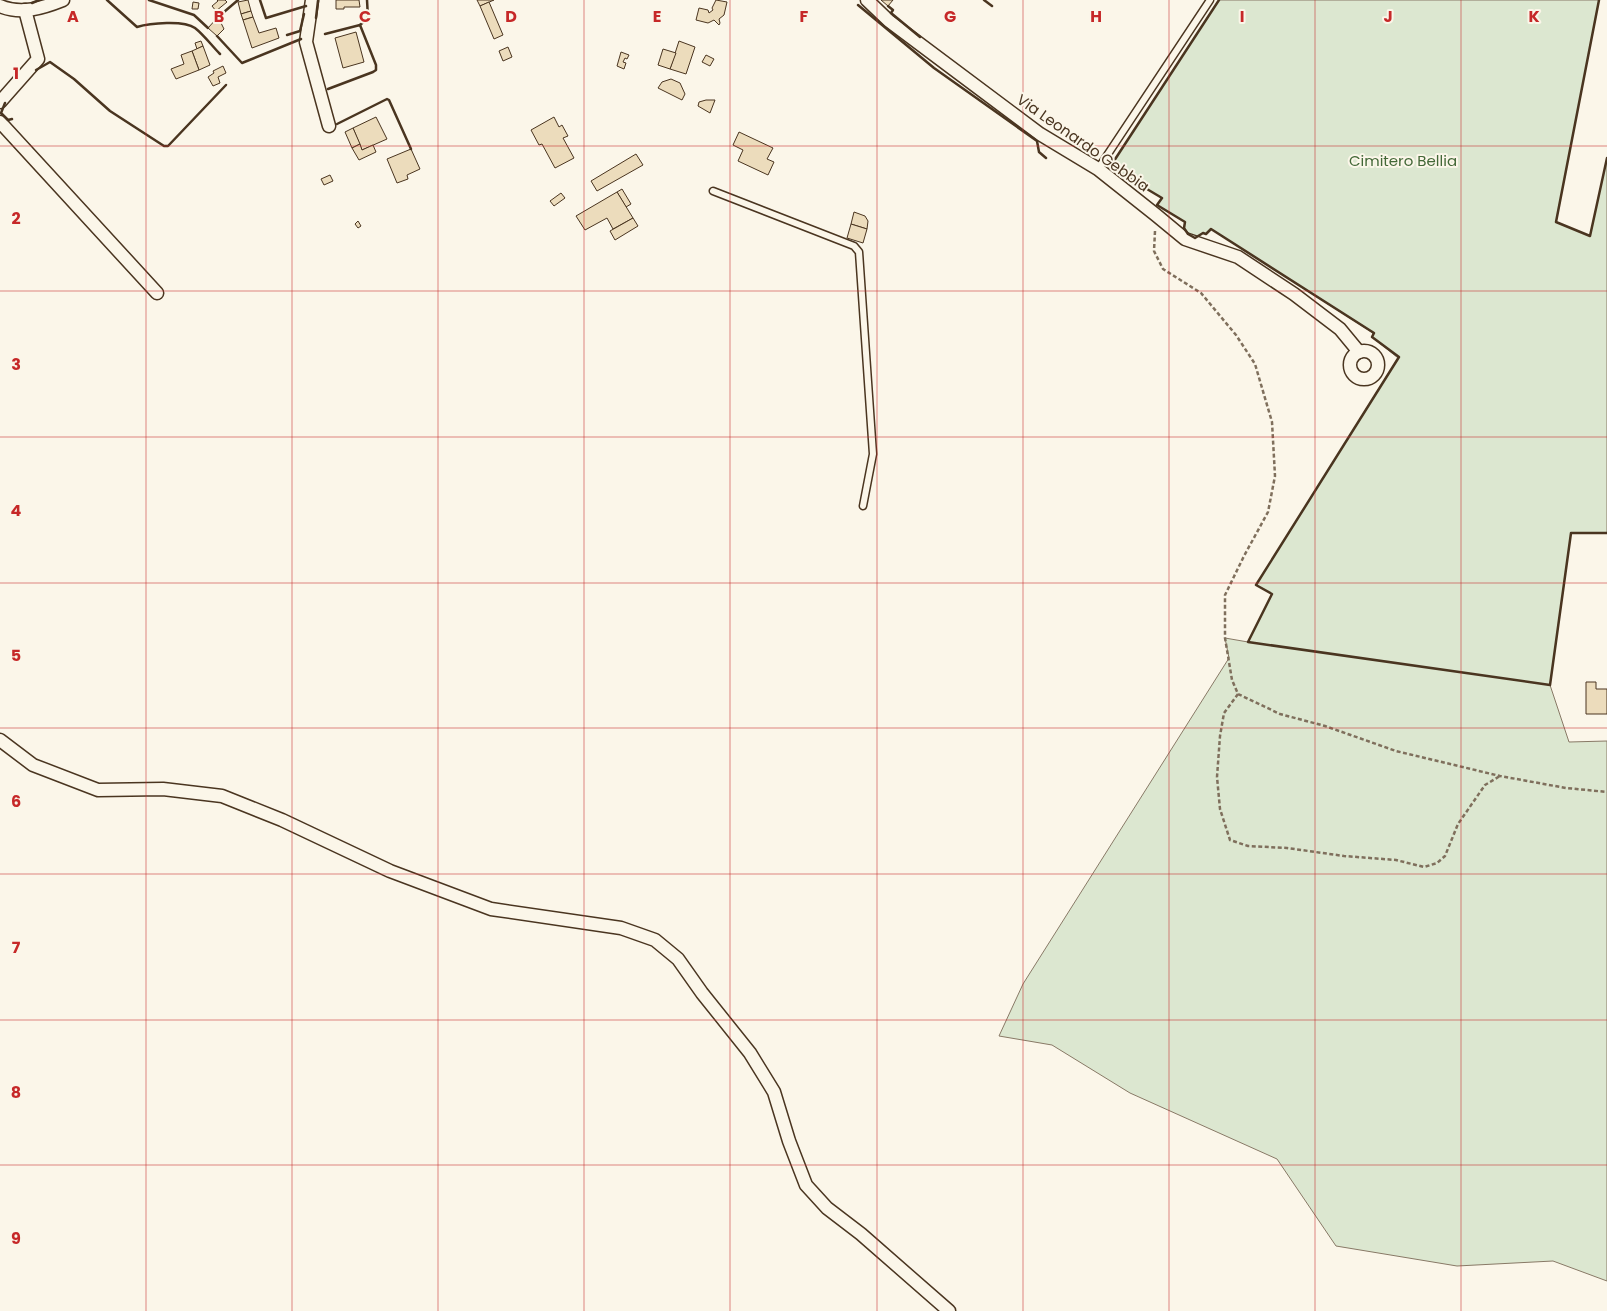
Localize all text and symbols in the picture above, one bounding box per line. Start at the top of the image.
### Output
text: A [67,5,79,28]
text: B [214,5,224,28]
text: C [359,5,371,28]
text: D [505,5,517,28]
text: E [653,5,661,28]
text: F [800,5,809,28]
text: G [944,5,956,28]
text: H [1090,5,1102,28]
text: I [1240,5,1244,28]
text: J [1383,5,1393,28]
text: K [1528,5,1540,28]
text: 1 [13,62,19,85]
street label: Via Leonardo Gebbia [1013,89,1154,196]
park label: Cimitero Bellia [1349,150,1457,171]
text: 2 [11,207,21,230]
text: 3 [11,353,21,376]
text: 4 [11,499,22,522]
text: 5 [11,644,21,667]
text: 6 [11,790,21,813]
text: 7 [12,936,21,959]
text: 8 [11,1081,21,1104]
text: 9 [11,1227,21,1250]

